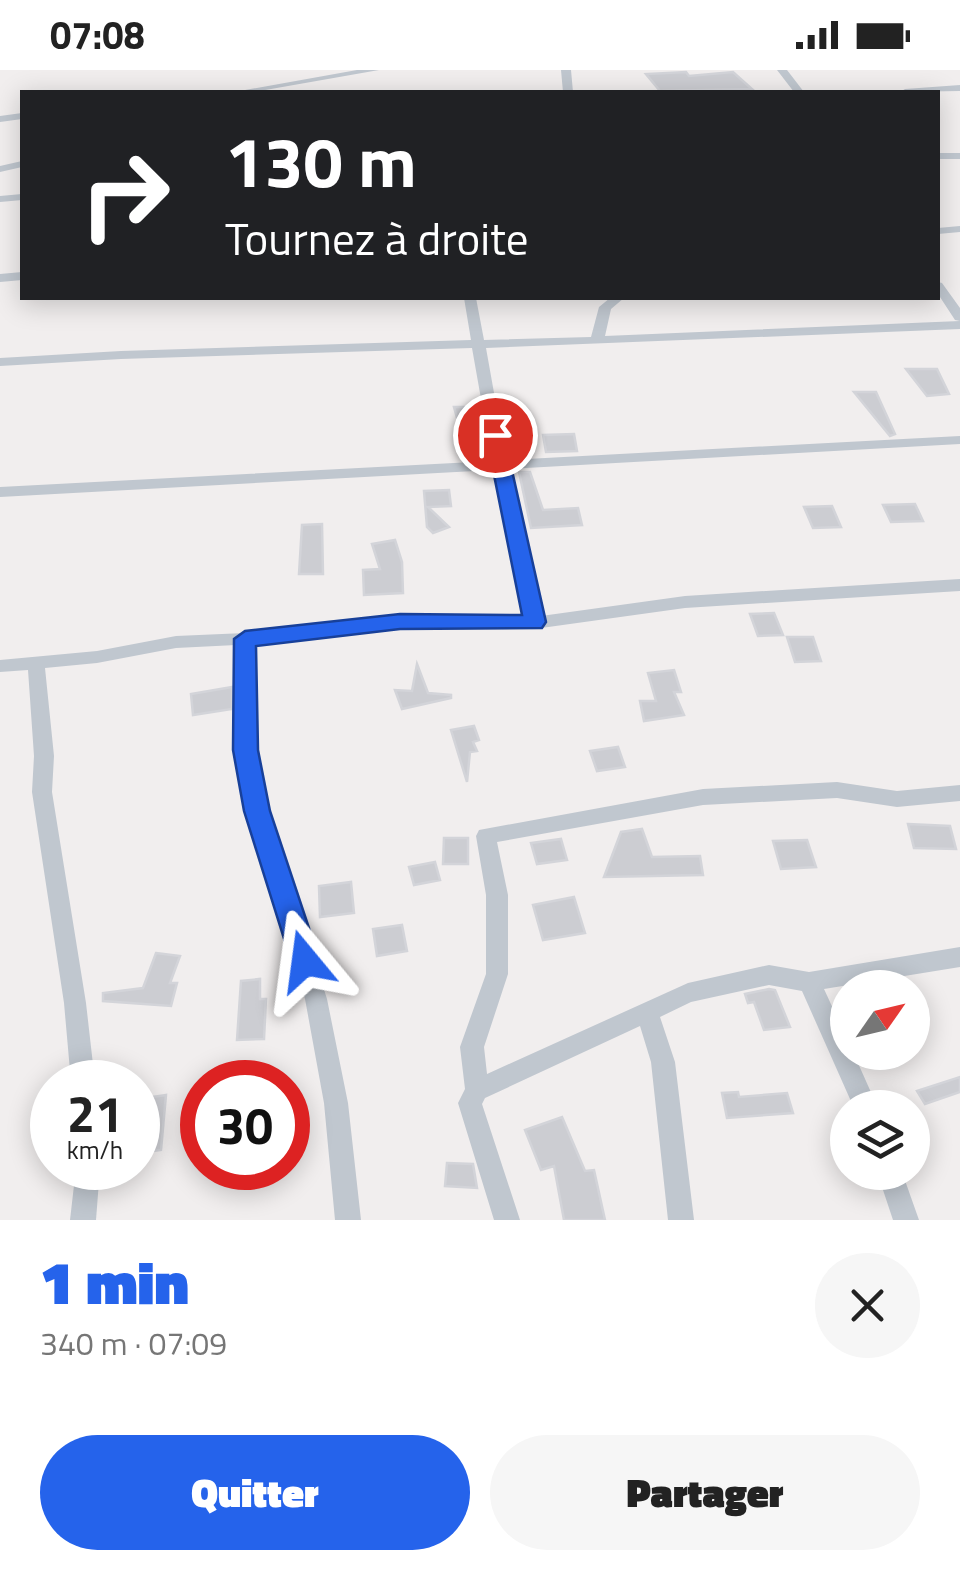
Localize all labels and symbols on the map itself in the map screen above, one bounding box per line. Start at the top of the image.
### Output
pin [453,393,538,478]
position arrow [253,909,357,1013]
north arrow [830,970,930,1070]
speed limit sign: 30 [180,1060,310,1190]

